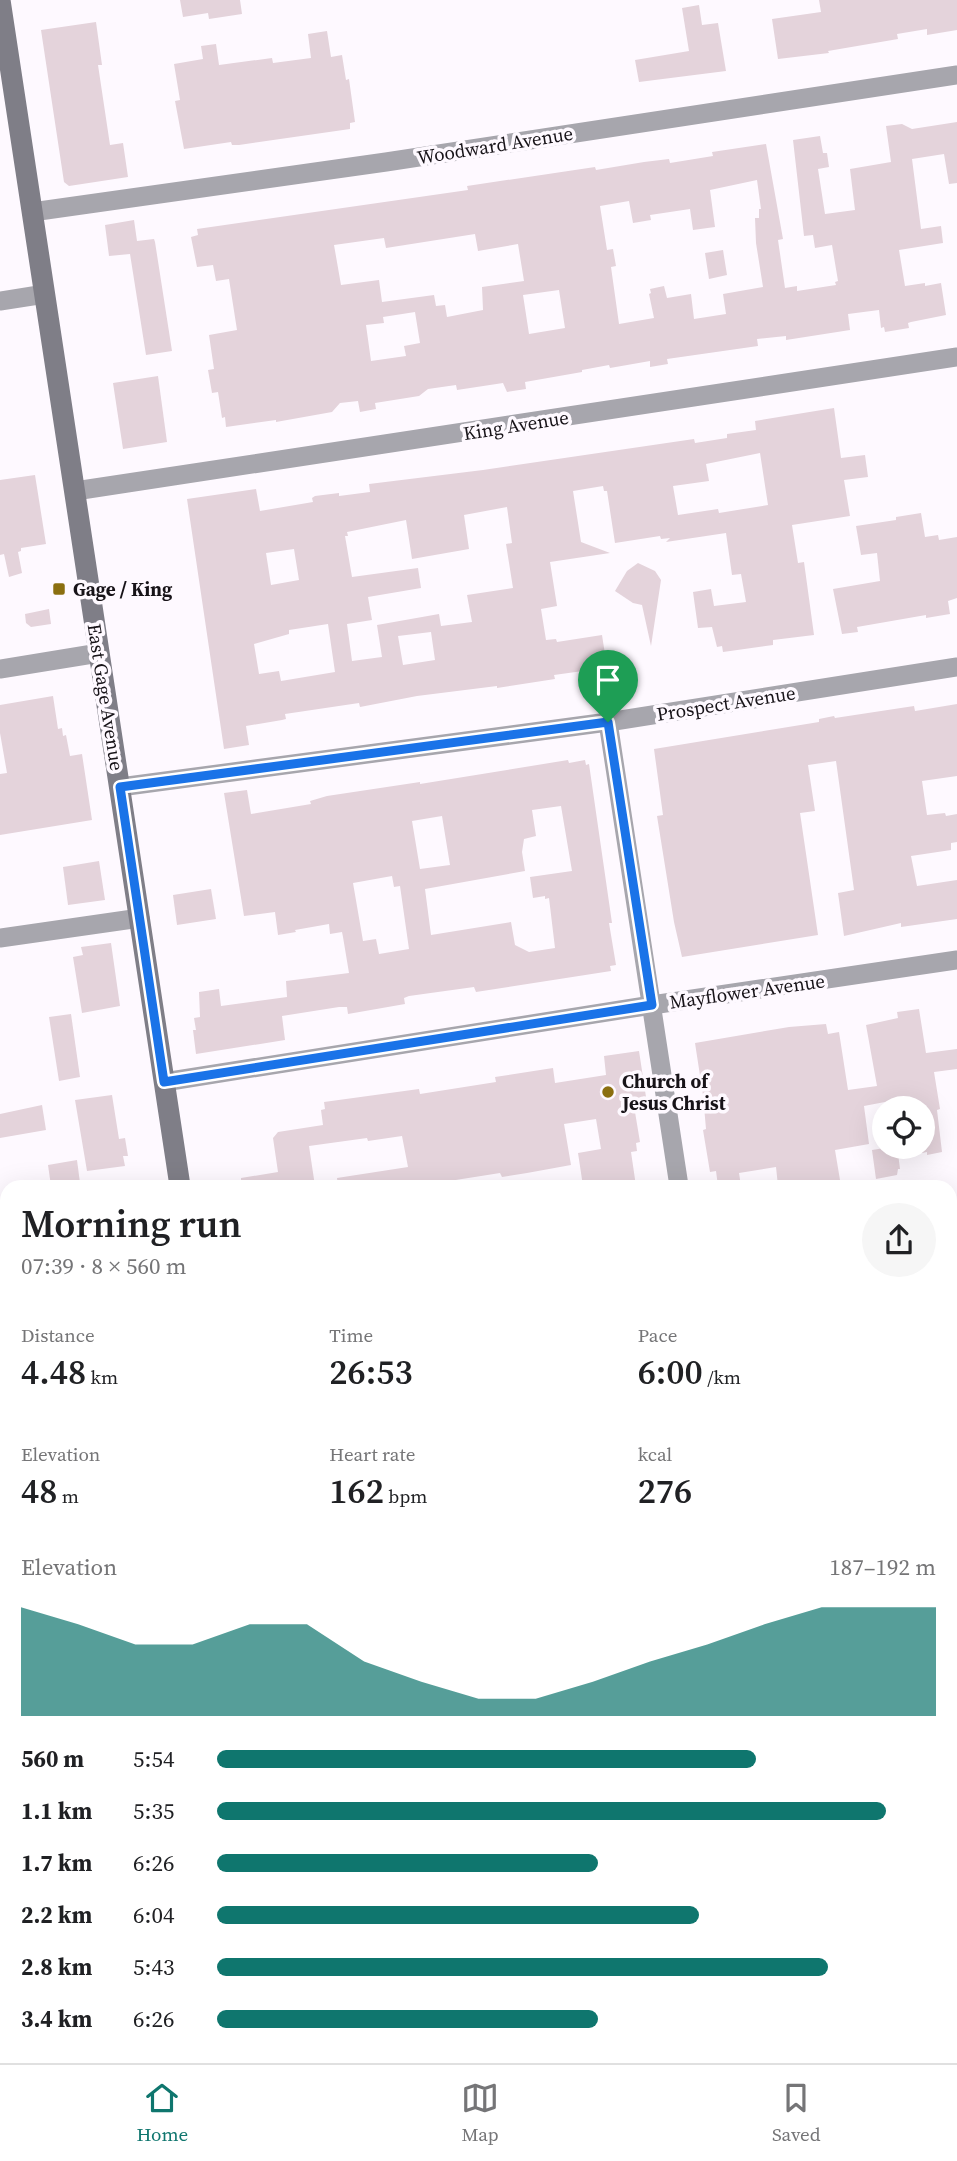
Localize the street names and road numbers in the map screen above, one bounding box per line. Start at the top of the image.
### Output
street label: Woodward Avenue [415,120,575,170]
street label: King Avenue [461,404,571,446]
street label: East Gage Avenue [82,622,130,772]
street label: Prospect Avenue [655,679,797,727]
street label: Mayflower Avenue [668,967,826,1015]

